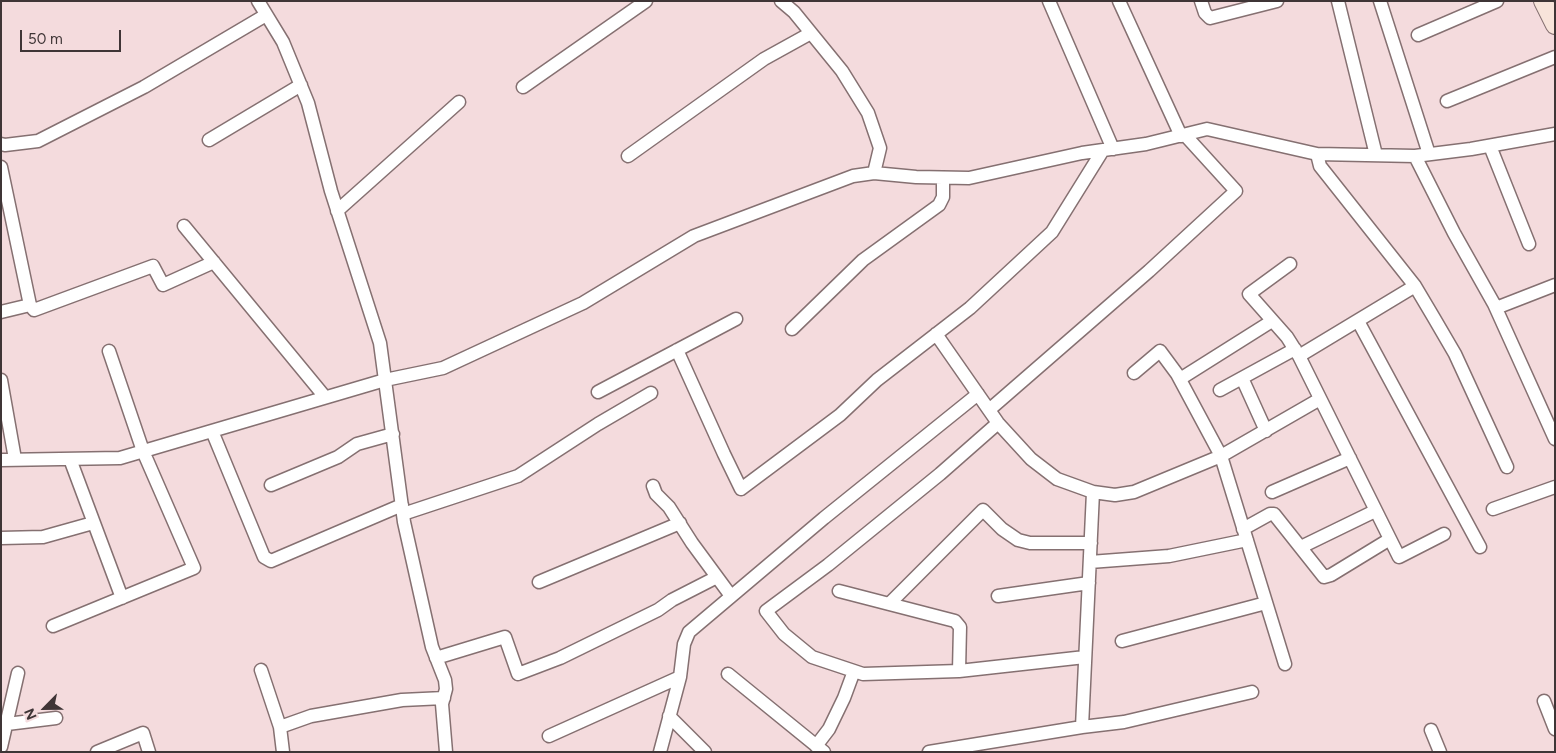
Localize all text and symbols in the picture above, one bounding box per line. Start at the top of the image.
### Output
scale bar [22,20,124,52]
text: 50 m [28,30,63,48]
north arrow [20,683,70,733]
text: N [21,706,41,722]

